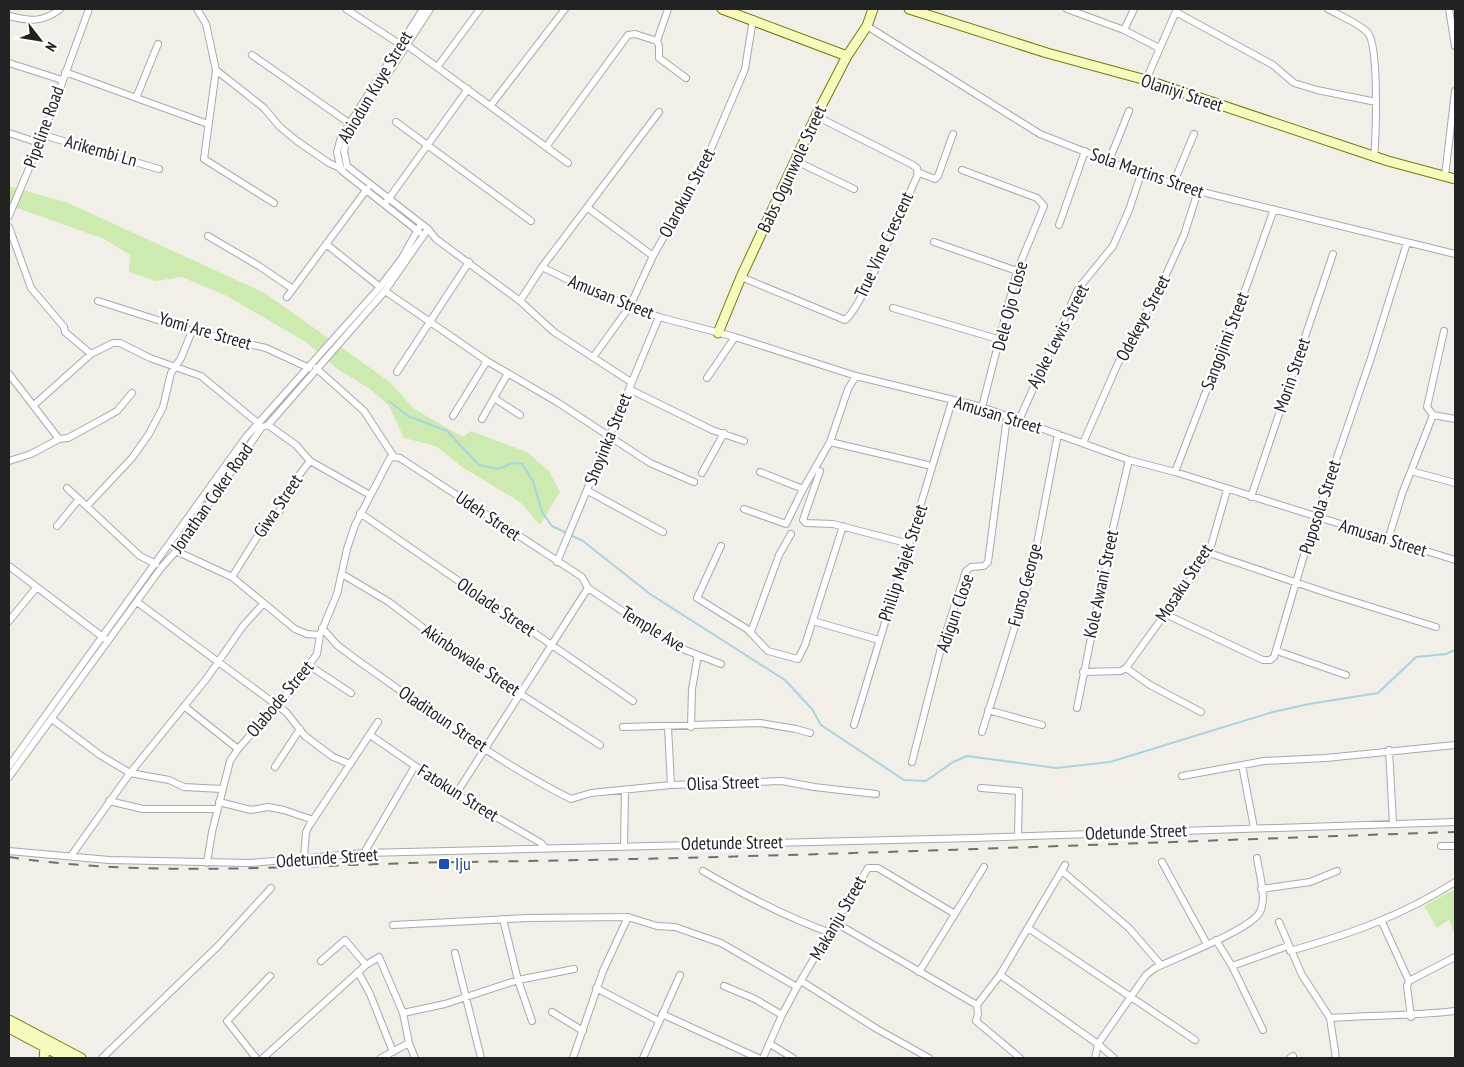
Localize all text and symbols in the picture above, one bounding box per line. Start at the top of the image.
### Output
north arrow [15,15,65,65]
street label: Abiodun Kuye Street [332,26,417,147]
text: N [41,39,61,55]
street label: Olaniyi Street [1138,68,1226,117]
street label: Pipeline Road [18,83,69,171]
street label: Babs Ogunwole Street [752,101,831,236]
street label: Arikembi Ln [62,129,140,172]
street label: Sola Martins Street [1087,142,1207,203]
street label: Olarokun Street [653,144,720,241]
street label: True Vine Crescent [849,188,918,301]
street label: Dele Ojo Close [987,259,1032,353]
street label: Amusan Street [565,269,657,324]
street label: Odekeye Street [1110,271,1175,365]
street label: Ajoke Lewis Street [1021,280,1094,392]
street label: Sangojimi Street [1195,289,1254,393]
street label: Yomi Are Street [156,306,254,355]
street label: Morin Street [1268,335,1315,415]
street label: Shoyinka Street [579,389,636,488]
street label: Amusan Street [952,390,1045,439]
street label: Jonathan Coker Road [165,439,258,558]
street label: Puposola Street [1294,457,1346,557]
street label: Giwa Street [248,470,307,542]
street label: Udeh Street [451,485,525,546]
street label: Phillip Majek Street [873,501,932,624]
street label: Amusan Street [1337,513,1430,562]
street label: Kole Awani Street [1078,528,1123,640]
street label: Mosaku Street [1150,539,1217,626]
street label: Funso George [1002,541,1047,629]
street label: Adigun Close [930,571,979,655]
street label: Ololade Street [453,572,540,641]
street label: Temple Ave [617,601,689,657]
street label: Akinbowale Street [418,618,525,701]
street label: Olabode Street [241,656,318,742]
street label: Oladitoun Street [394,680,492,757]
street label: Fatokun Street [414,759,503,826]
street label: Olisa Street [686,770,760,795]
street label: Odetunde Street [1085,818,1187,845]
street label: Odetunde Street [681,830,783,855]
street label: Odetunde Street [275,842,379,873]
place label: Iju [455,852,471,875]
marker: Iju [437,857,451,871]
street label: Makanju Street [804,871,871,964]

